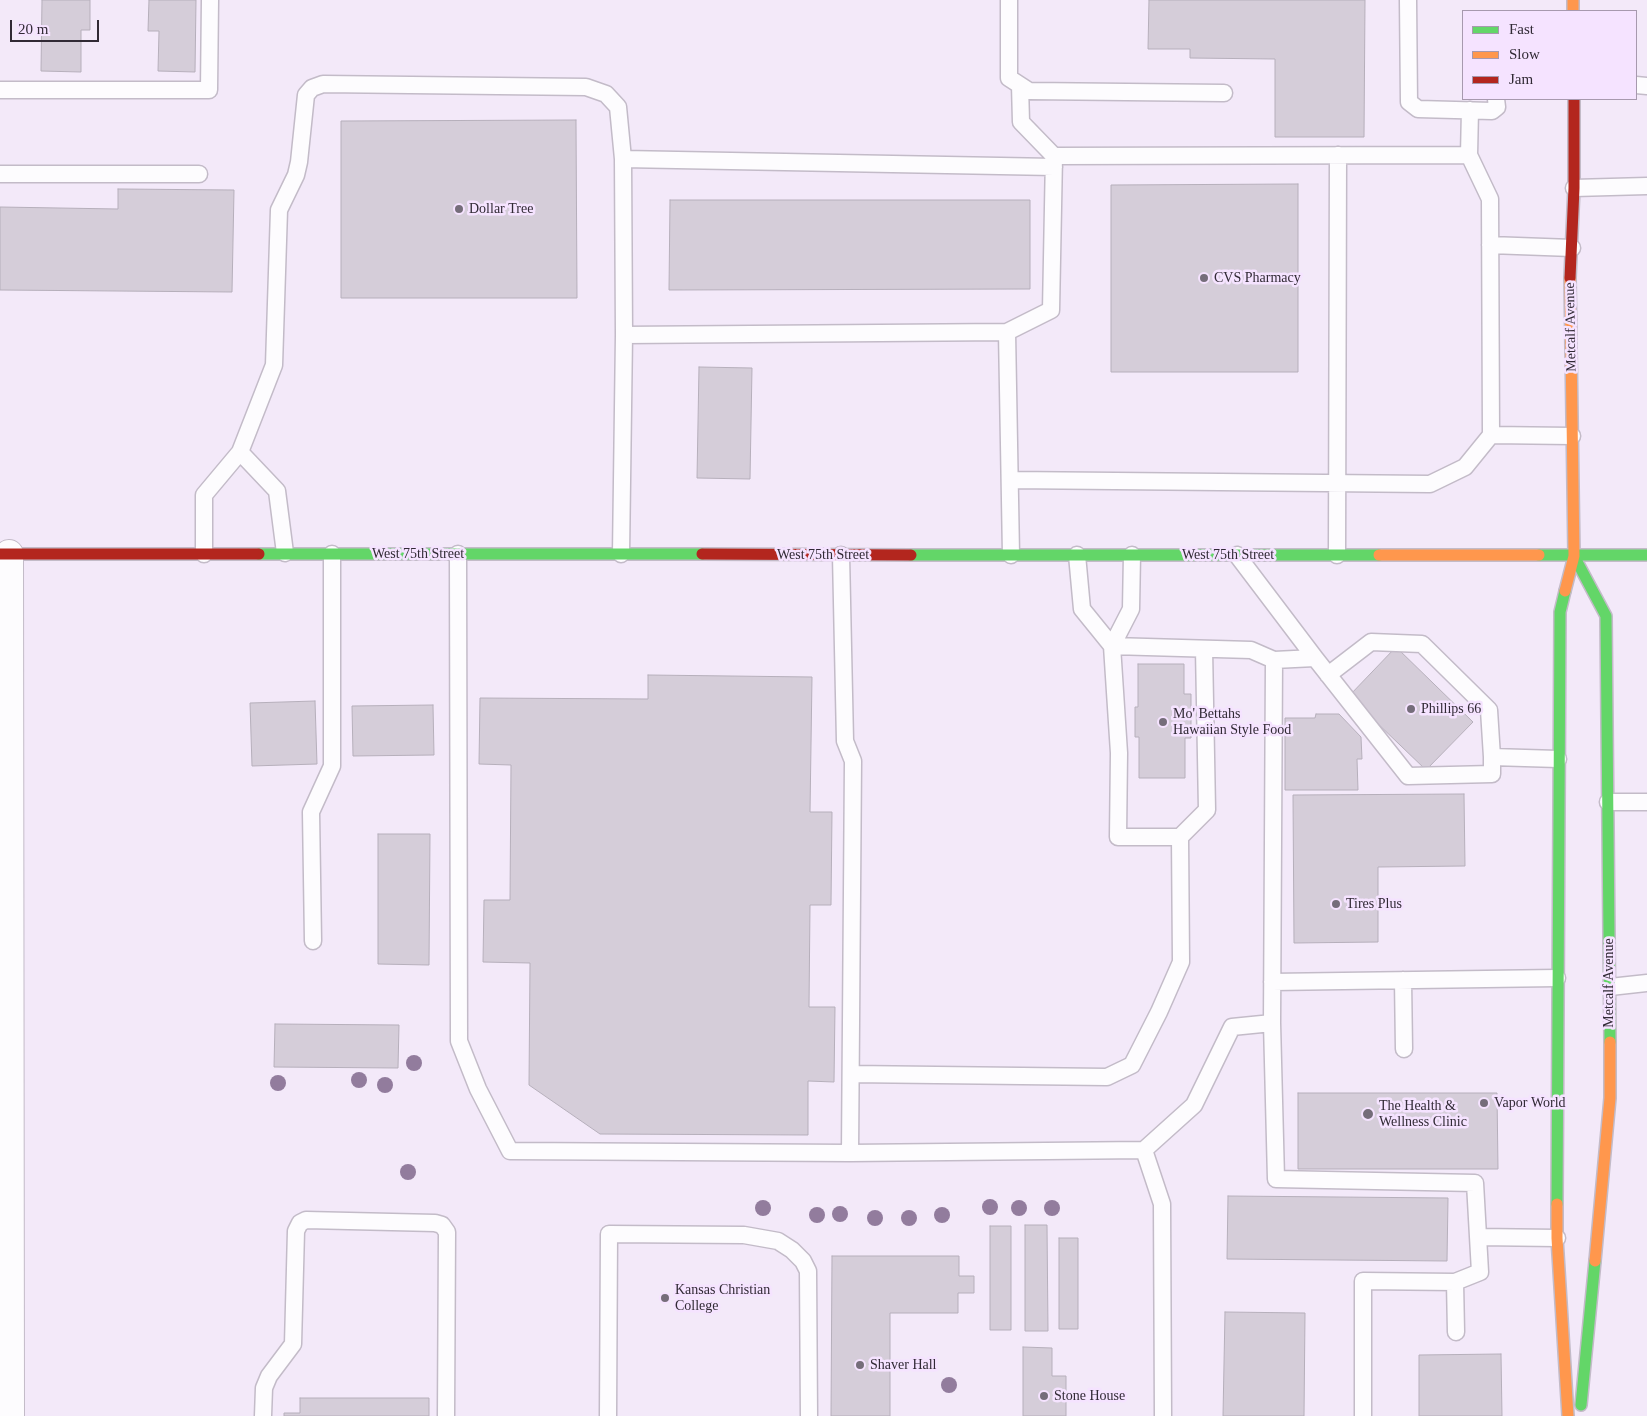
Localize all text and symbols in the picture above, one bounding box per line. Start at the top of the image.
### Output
scale bar [12,10,101,42]
legend [1462,10,1637,100]
text: 20 m [18,21,48,37]
text: Fast [1509,21,1534,37]
text: Slow [1509,46,1540,62]
text: Jam [1509,71,1533,87]
place label: Dollar Tree [469,201,533,217]
marker: Dollar Tree [453,203,465,215]
place label: CVS Pharmacy [1214,270,1301,286]
marker: CVS Pharmacy [1198,272,1210,284]
street label: Metcalf Avenue [1562,282,1580,372]
street label: West 75th Street [372,546,464,562]
street label: West 75th Street [777,547,869,563]
street label: West 75th Street [1182,547,1274,563]
place label: Phillips 66 [1421,701,1481,717]
marker: Phillips 66 [1405,703,1417,715]
place label: Mo' Bettahs Hawaiian Style Food [1173,706,1291,739]
marker: Mo' Bettahs Hawaiian Style Food [1157,716,1169,728]
place label: Tires Plus [1346,896,1402,912]
marker: Tires Plus [1330,898,1342,910]
street label: Metcalf Avenue [1601,938,1617,1028]
place label: Vapor World [1494,1095,1566,1111]
marker: Vapor World [1478,1097,1490,1109]
place label: The Health & Wellness Clinic [1379,1098,1467,1130]
marker: The Health & Wellness Clinic [1361,1107,1375,1121]
place label: Kansas Christian College [675,1282,770,1314]
marker: Kansas Christian College [659,1292,671,1304]
place label: Shaver Hall [870,1357,936,1373]
marker: Shaver Hall [854,1359,866,1371]
place label: Stone House [1054,1388,1125,1404]
marker: Stone House [1038,1390,1050,1402]

